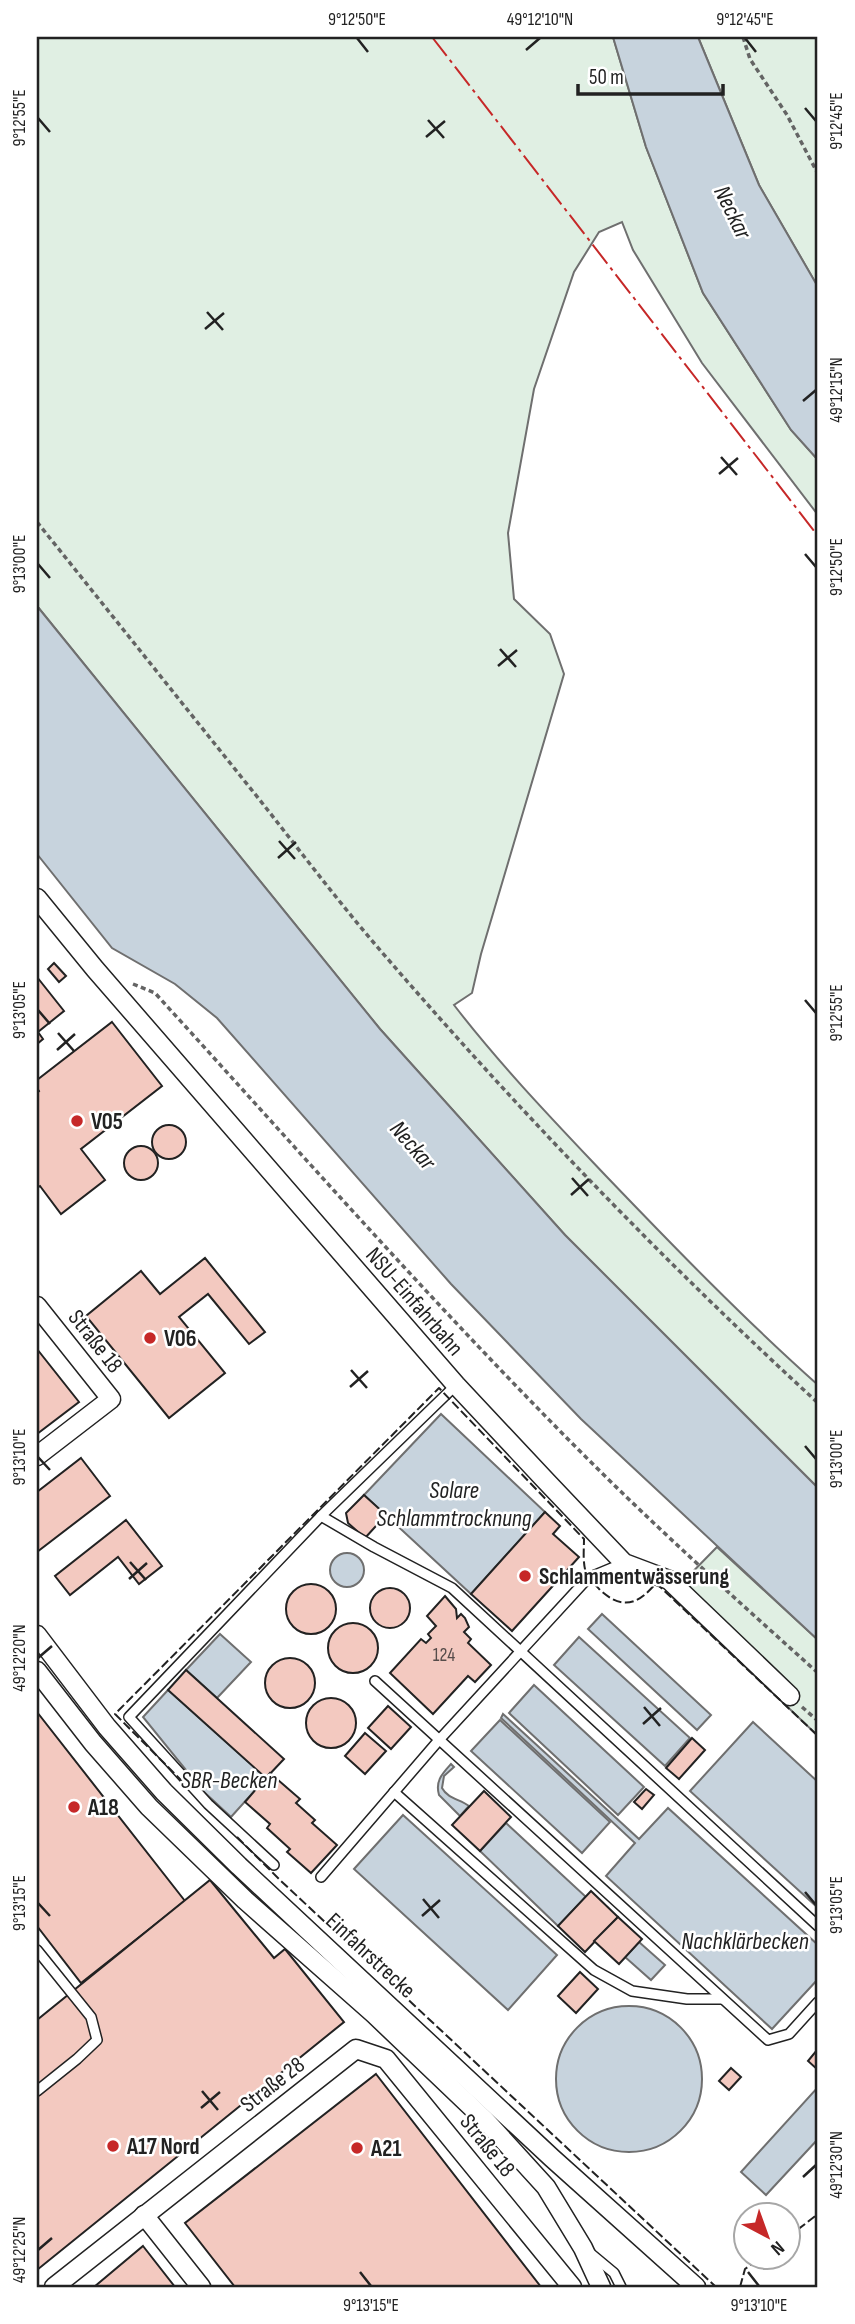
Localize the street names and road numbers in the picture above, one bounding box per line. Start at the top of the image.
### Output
street label: NSU-Einfahrbahn [359,1242,469,1362]
street label: Straße 18 [62,1304,129,1379]
street label: Einfahrstrecke [320,1907,421,2004]
street label: Straße 28 [235,2051,310,2119]
street label: Straße 18 [453,2109,521,2183]

